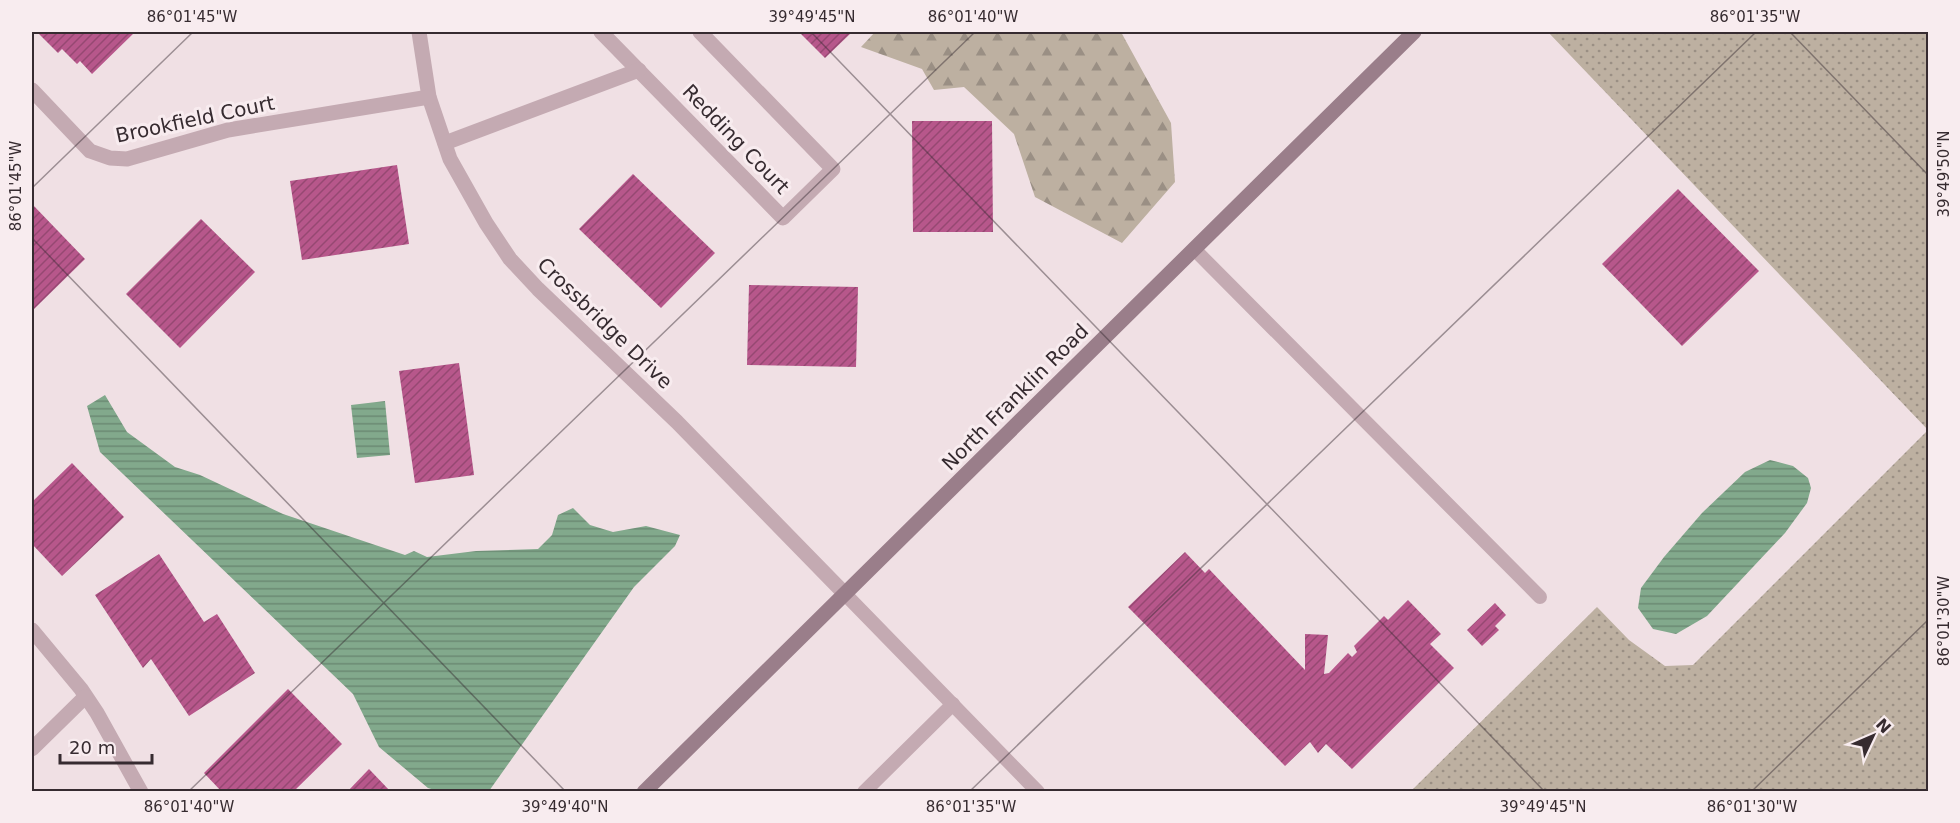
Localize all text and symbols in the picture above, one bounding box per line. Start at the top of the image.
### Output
text: 86°01'45"W [147,8,237,26]
text: 39°49'45"N [768,8,856,26]
text: 86°01'40"W [928,8,1018,26]
text: 86°01'35"W [1710,8,1800,26]
street label: Redding Court [678,79,794,199]
street label: Brookfield Court [113,90,277,148]
text: 39°49'50"N [1935,130,1953,218]
text: 86°01'45"W [7,141,25,231]
street label: Crossbridge Drive [532,252,678,394]
street label: North Franklin Road [937,319,1093,475]
text: 86°01'30"W [1935,576,1953,666]
north arrow [1843,706,1903,766]
text: N [1872,715,1895,737]
scale bar [60,727,152,765]
text: 20 m [69,737,115,758]
text: 86°01'40"W [144,798,234,816]
text: 39°49'40"N [521,798,609,816]
text: 86°01'35"W [926,798,1016,816]
text: 39°49'45"N [1499,798,1587,816]
text: 86°01'30"W [1707,798,1797,816]

